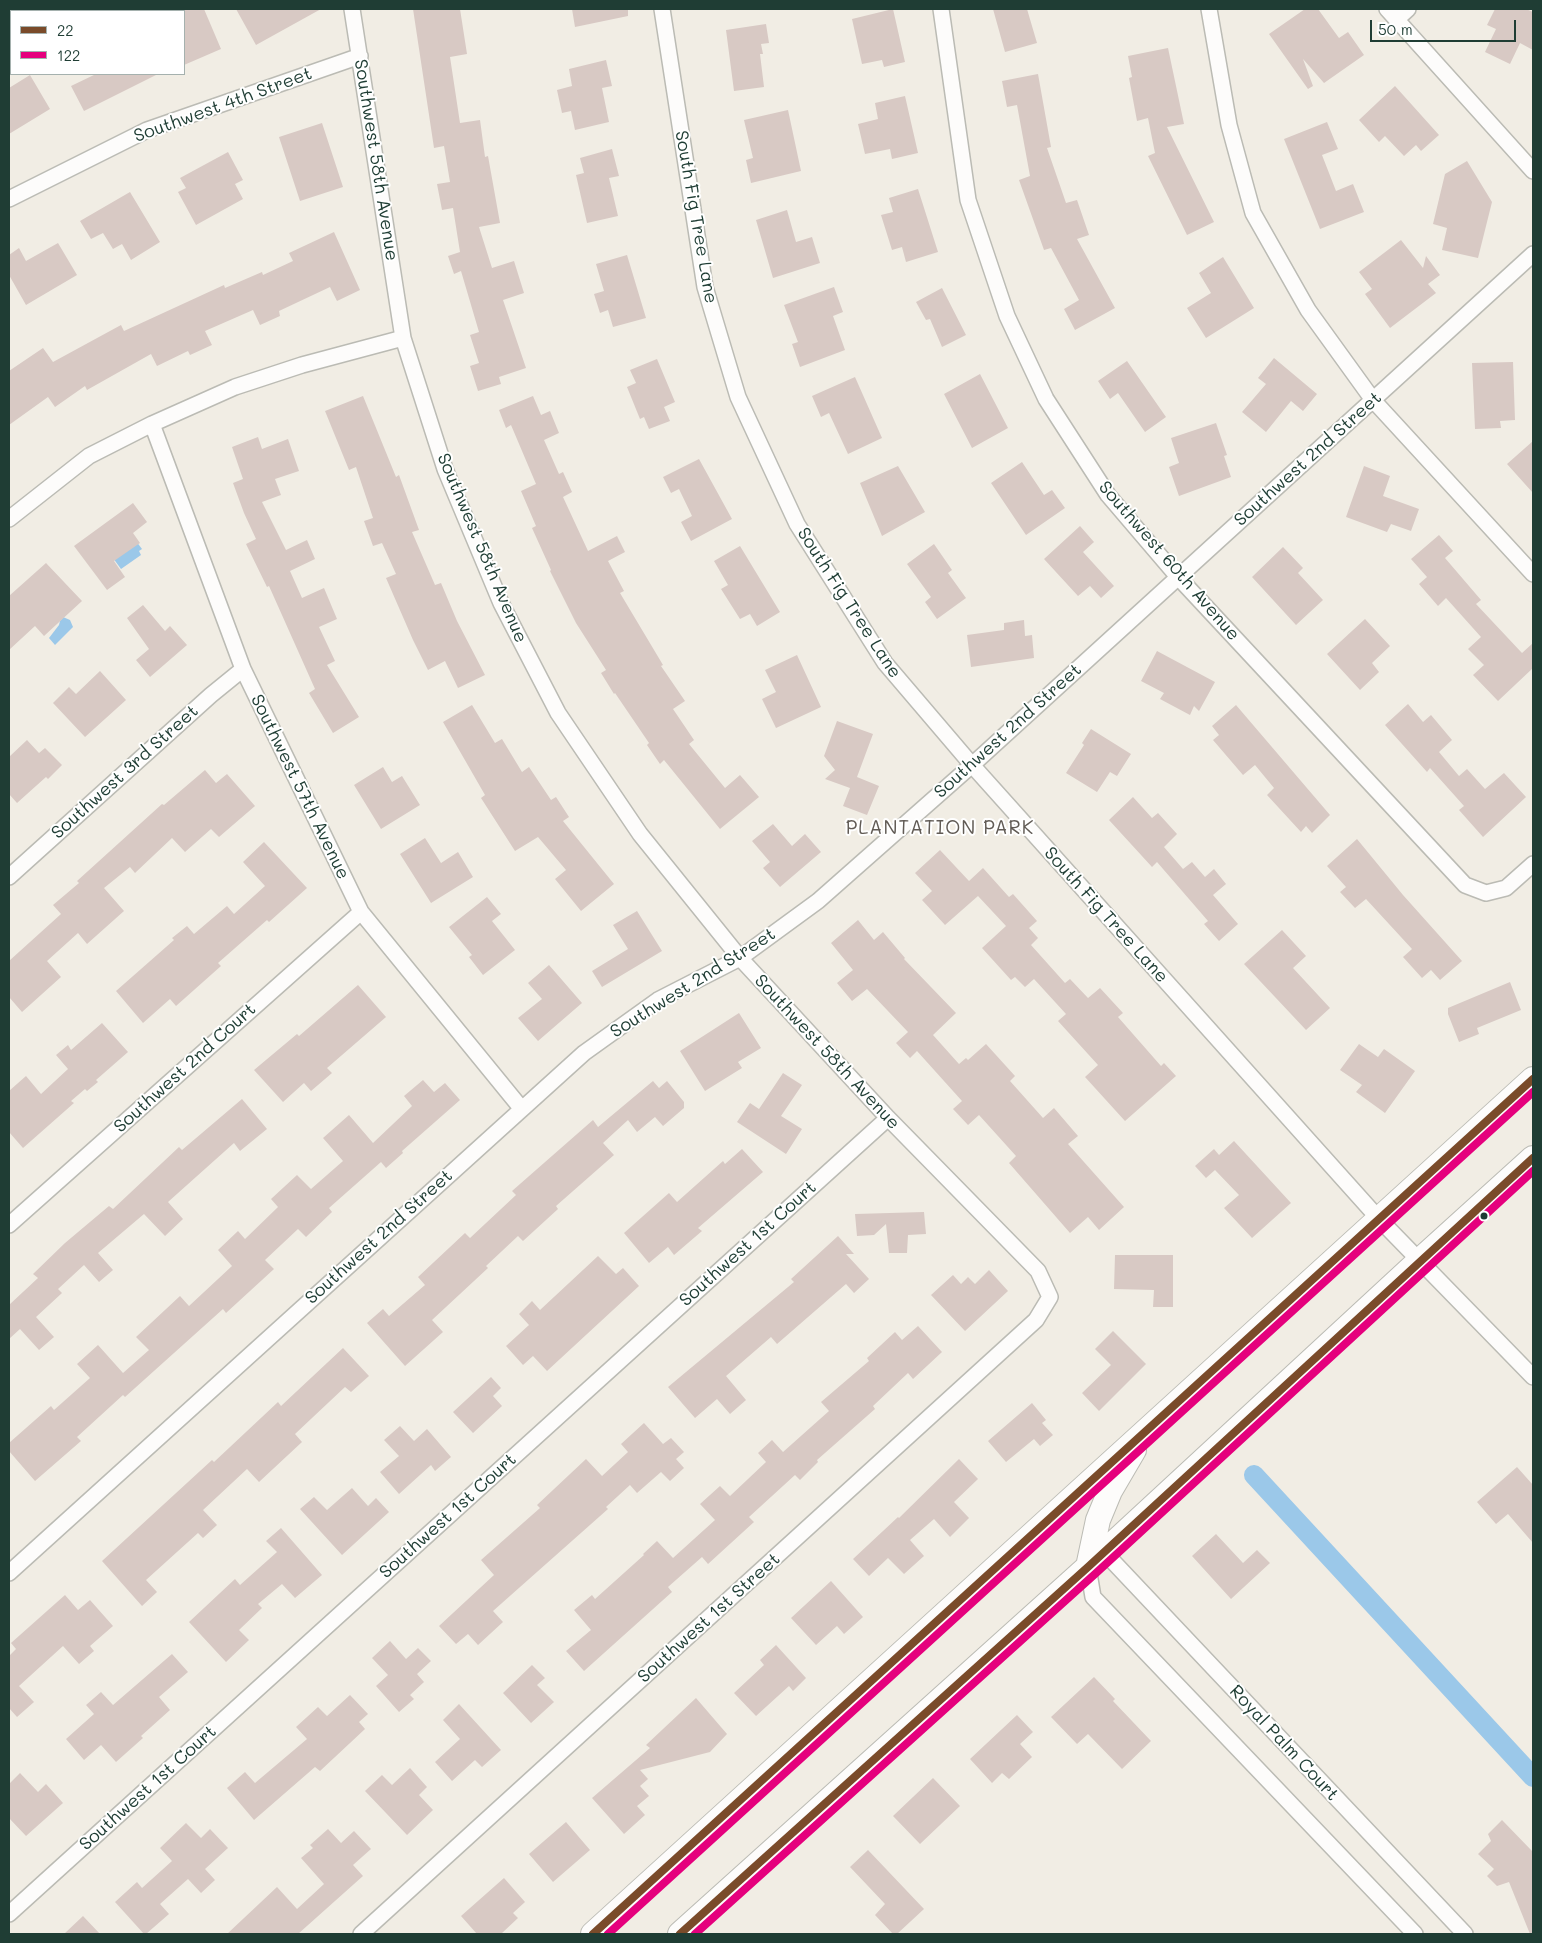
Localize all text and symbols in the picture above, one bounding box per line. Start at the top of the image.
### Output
legend [10,10,185,75]
scale bar [1372,10,1518,42]
text: 50 m [1378,19,1413,39]
text: 22 [57,20,74,40]
text: 122 [57,45,80,65]
street label: Southwest 58th Avenue [349,58,403,262]
street label: Southwest 4th Street [131,63,315,147]
street label: South Fig Tree Lane [670,129,722,305]
street label: Southwest 2nd Street [1230,387,1386,531]
street label: Southwest 58th Avenue [432,450,532,646]
street label: Southwest 60th Avenue [1094,477,1244,645]
street label: South Fig Tree Lane [792,524,906,682]
street label: Southwest 2nd Street [930,659,1086,803]
street label: Southwest 57th Avenue [246,691,354,883]
street label: Southwest 3rd Street [47,700,203,844]
district label: PLANTATION PARK [844,817,1036,839]
street label: South Fig Tree Lane [1039,843,1173,987]
street label: Southwest 2nd Street [606,923,780,1043]
street label: Southwest 58th Avenue [750,970,904,1134]
street label: Southwest 2nd Court [109,998,261,1138]
street label: Southwest 2nd Street [301,1165,457,1309]
street label: Southwest 1st Court [675,1177,821,1311]
unlabelled marker [1479,1211,1489,1221]
street label: Southwest 1st Court [375,1449,521,1583]
street label: Southwest 1st Street [633,1548,785,1688]
street label: Royal Palm Court [1225,1681,1343,1805]
street label: Southwest 1st Court [75,1721,221,1855]

